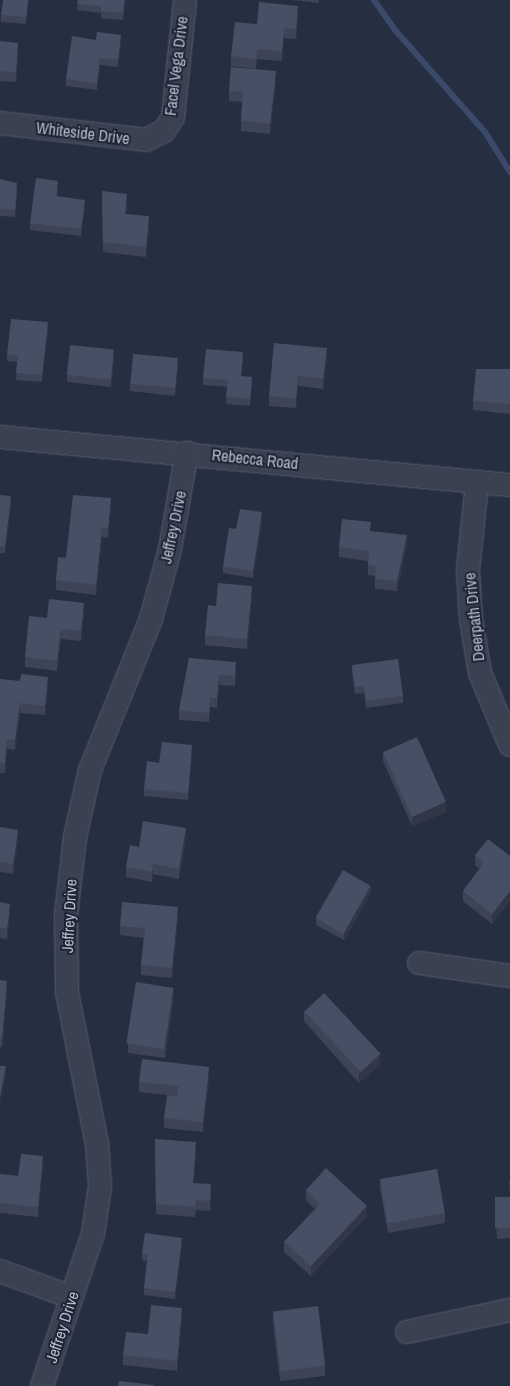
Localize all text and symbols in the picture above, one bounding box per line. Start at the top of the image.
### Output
street label: Facel Vega Drive [160,15,192,117]
street label: Whiteside Drive [35,118,131,148]
street label: Rebecca Road [211,445,299,473]
street label: Jeffrey Drive [156,489,190,565]
street label: Deerpath Drive [460,572,488,662]
street label: Jeffrey Drive [57,878,81,954]
street label: Jeffrey Drive [41,1289,83,1365]

